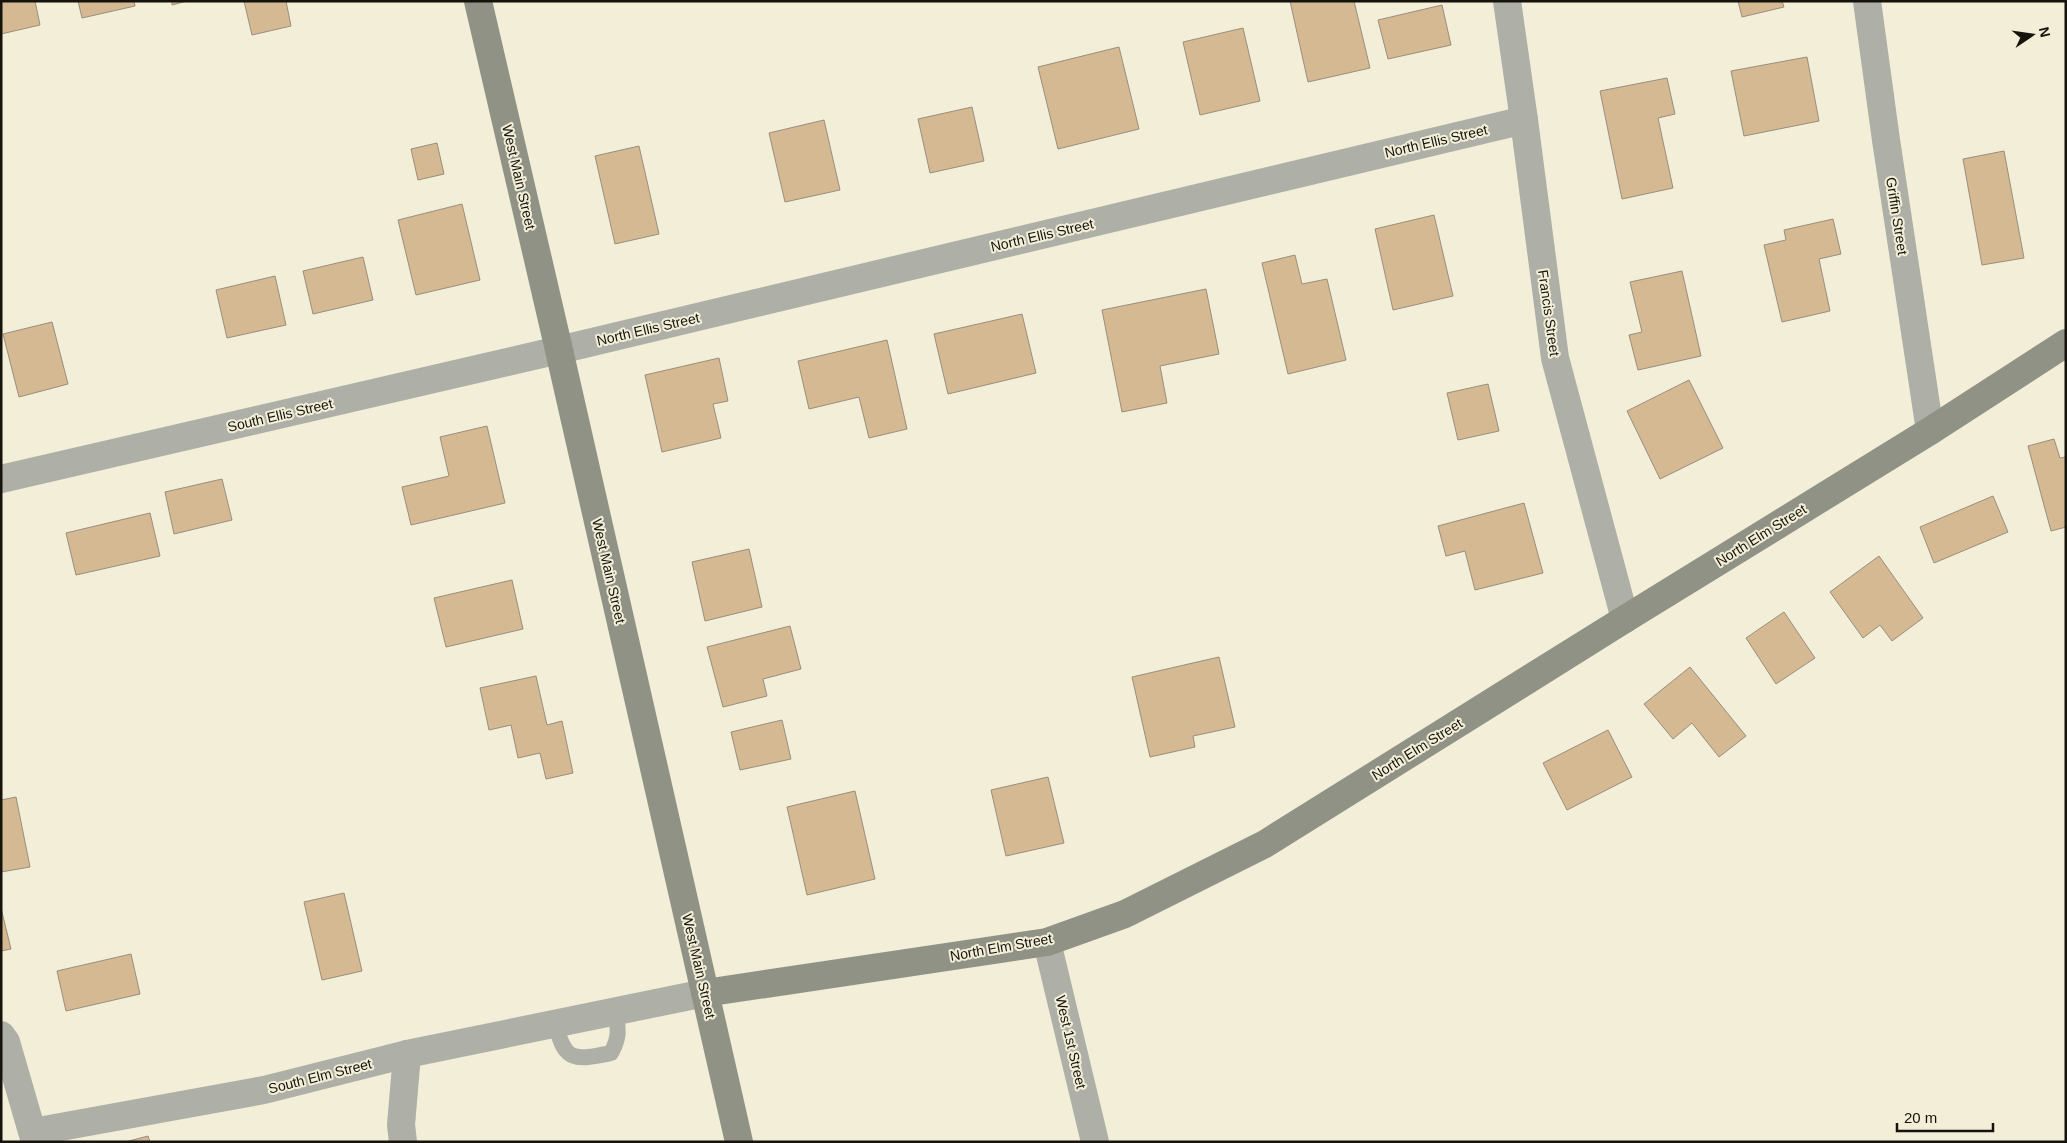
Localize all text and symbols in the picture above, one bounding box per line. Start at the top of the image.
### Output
north arrow [2007,10,2057,60]
text: N [2036,25,2054,39]
street label: North Ellis Street [1383,121,1489,161]
street label: West Main Street [499,123,539,231]
street label: Griffin Street [1883,176,1911,256]
street label: North Ellis Street [989,215,1095,255]
street label: Francis Street [1535,269,1563,357]
street label: North Ellis Street [595,309,701,349]
street label: South Ellis Street [226,395,334,435]
street label: North Elm Street [1713,501,1809,569]
street label: West Main Street [589,517,629,625]
street label: North Elm Street [1369,715,1465,783]
street label: West Main Street [679,912,719,1020]
street label: North Elm Street [949,930,1053,964]
street label: West 1st Street [1052,994,1090,1090]
street label: South Elm Street [267,1055,373,1097]
scale bar [1897,1100,1993,1132]
text: 20 m [1904,1109,1937,1126]

